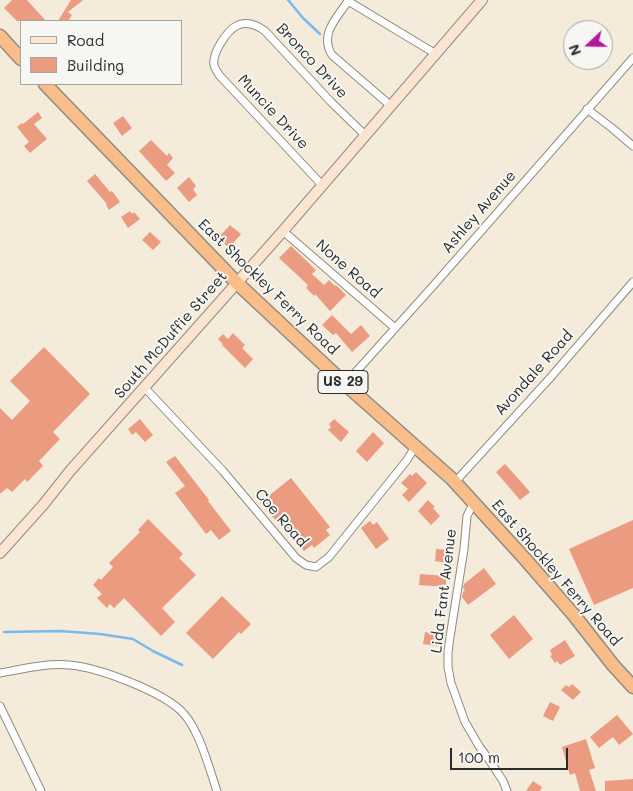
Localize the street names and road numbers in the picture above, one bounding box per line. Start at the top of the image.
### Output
street label: Bronco Drive [273,20,351,102]
street label: Muncie Drive [234,71,312,153]
street label: Ashley Avenue [438,167,520,257]
street label: East Shockley Ferry Road [194,215,342,359]
street label: None Road [312,236,384,302]
street label: South McDuffie Street [111,268,231,402]
street label: Avondale Road [491,327,577,419]
road number: US 29 [318,371,368,394]
street label: Coe Road [251,485,311,551]
street label: East Shockley Ferry Road [488,496,624,650]
street label: Lida Fant Avenue [427,528,461,654]

